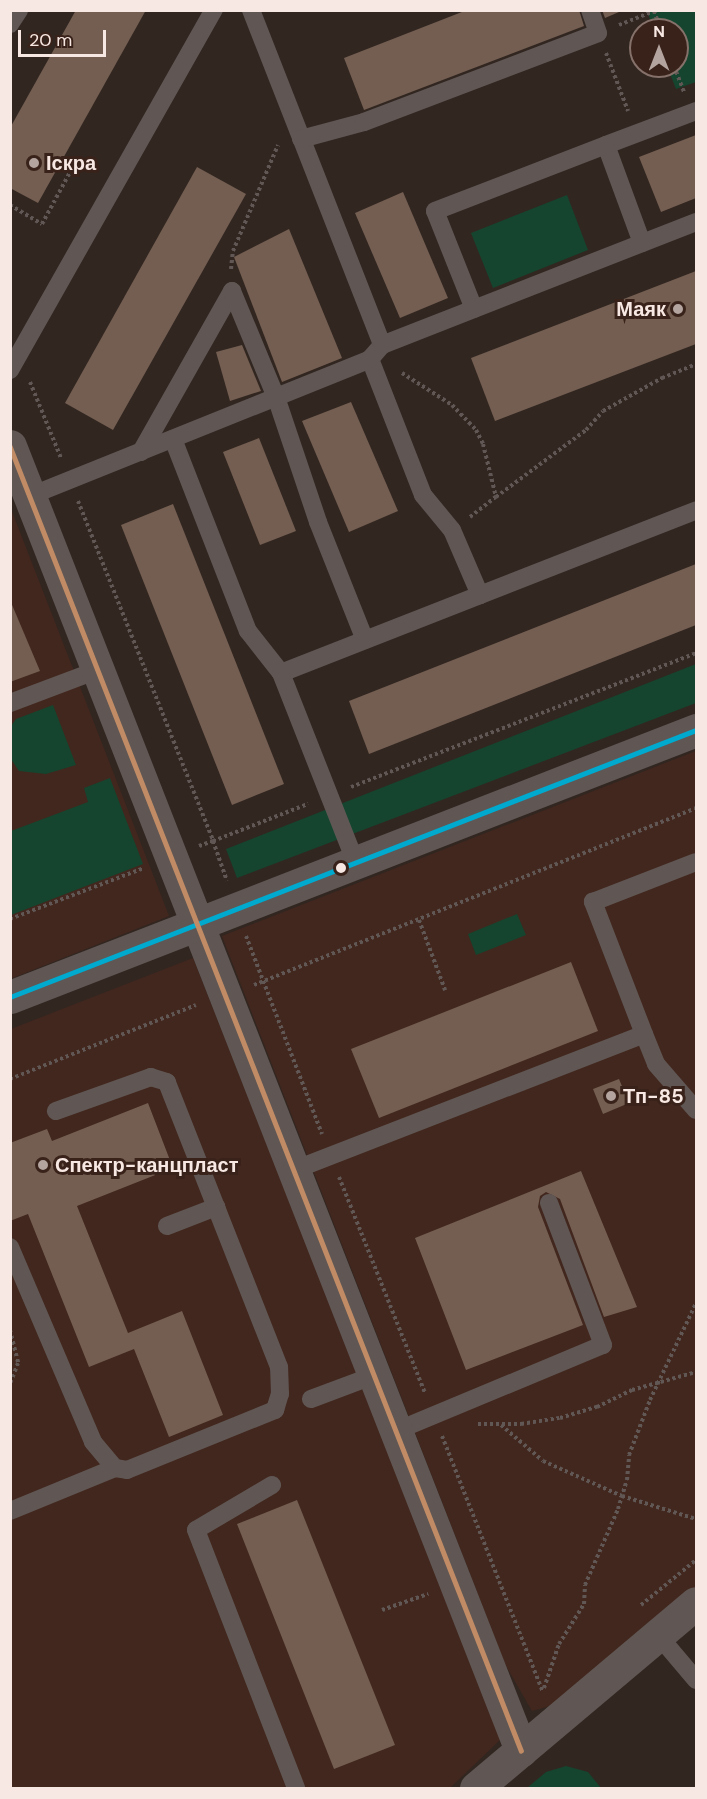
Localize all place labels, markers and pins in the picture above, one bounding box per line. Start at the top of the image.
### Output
place label: Іскра [46,151,96,175]
marker: Іскра [27,156,41,170]
place label: Маяк [616,297,666,321]
marker: Маяк [671,302,685,316]
unlabelled marker [335,862,347,874]
place label: Тп-85 [623,1084,684,1108]
marker: Тп-85 [604,1089,618,1103]
place label: Спектр-канцпласт [55,1153,239,1177]
marker: Спектр-канцпласт [36,1158,50,1172]

